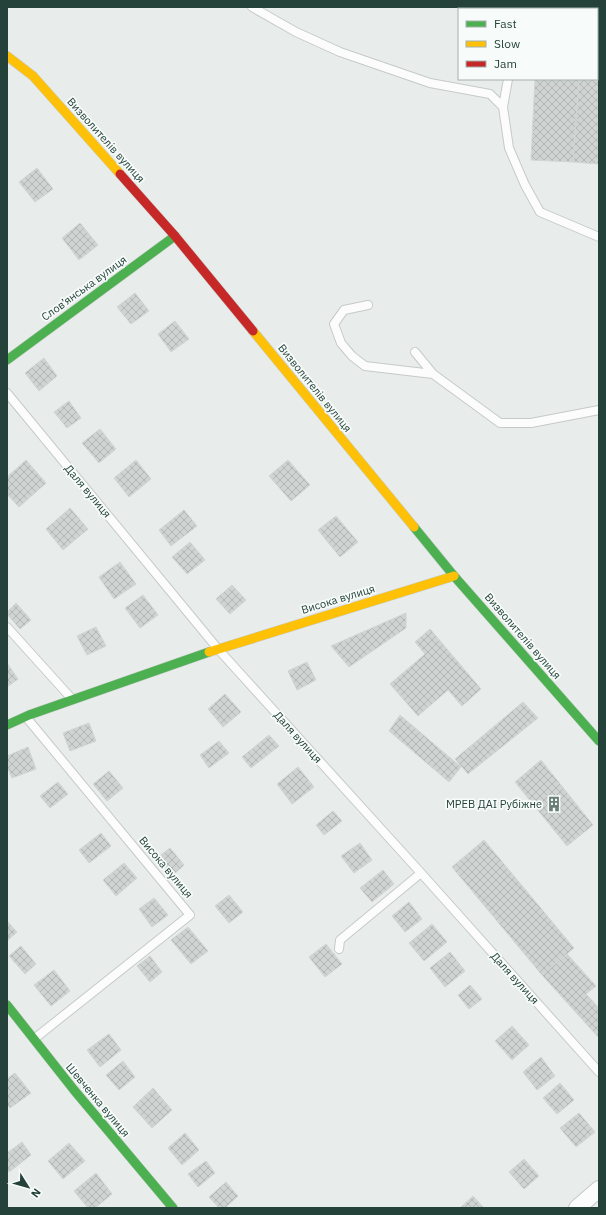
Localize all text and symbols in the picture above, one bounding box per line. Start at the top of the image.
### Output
legend [458,8,598,80]
text: Fast [494,16,517,31]
text: Slow [494,36,520,51]
text: Jam [494,56,517,71]
street label: Визволителів вулиця [64,95,148,185]
street label: Слов’янська вулиця [39,252,129,324]
street label: Визволителів вулиця [275,341,355,435]
street label: Даля вулиця [62,462,114,520]
street label: Висока вулиця [300,581,376,617]
street label: Визволителів вулиця [482,590,564,682]
street label: Даля вулиця [271,708,325,766]
building icon: МРЕВ ДАІ Рубіжне [545,795,563,813]
place label: МРЕВ ДАІ Рубіжне [446,797,542,811]
street label: Висока вулиця [136,833,196,901]
street label: Даля вулиця [488,949,542,1007]
street label: Шевченка вулиця [63,1060,133,1140]
north arrow [8,1167,48,1207]
text: N [28,1186,44,1200]

